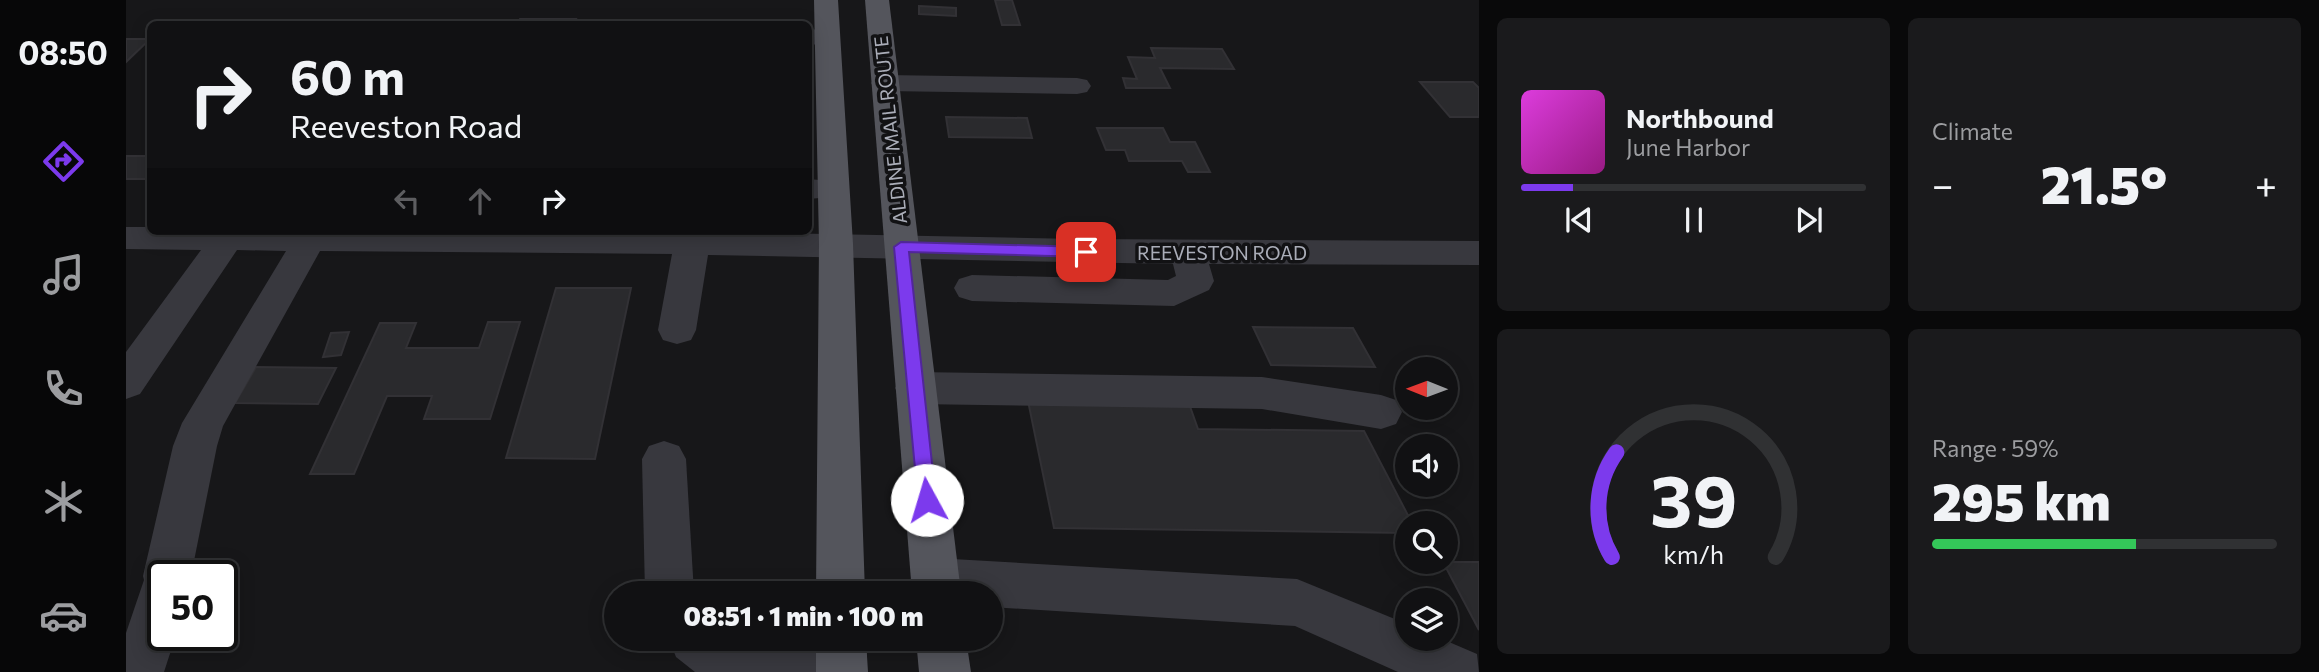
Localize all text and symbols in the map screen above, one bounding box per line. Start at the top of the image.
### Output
text: 08:50 [18,32,108,72]
street label: ALDINE MAIL ROUTE [869,35,911,225]
text: 60 m [290,45,405,105]
icon: right [175,49,266,140]
text: Northbound [1626,102,1774,133]
text: Reeveston Road [290,105,522,145]
text: Climate [1932,117,2013,145]
text: June Harbor [1626,133,1750,161]
icon: directions [39,137,88,186]
text: 21.5° [2041,151,2167,215]
text: − [1932,160,1954,207]
text: + [2255,160,2277,207]
icon: left [388,182,426,220]
icon: ahead [461,182,499,220]
icon: right [534,182,572,220]
icon: previous [1560,201,1598,239]
icon: pause [1675,201,1713,239]
icon: next [1790,201,1828,239]
pin [1056,222,1116,282]
icon: arrive [1067,233,1105,271]
street label: REEVESTON ROAD [1137,241,1307,264]
icon: music [39,250,88,299]
north arrow [1395,357,1458,420]
map controls [1395,357,1458,651]
icon: phone [39,364,88,413]
button: sound [1395,434,1458,497]
text: Range · 59% [1932,434,2059,462]
text: 39 [1650,454,1737,543]
position arrow [890,463,964,537]
text: 295 km [1932,468,2111,532]
icon: climate [39,477,88,526]
button: search [1395,511,1458,574]
text: km/h [1663,539,1724,569]
speed limit sign: 50 [147,560,238,651]
button: layers [1395,588,1458,651]
icon: car [39,591,88,640]
text: 08:51 · 1 min · 100 m [684,600,923,631]

